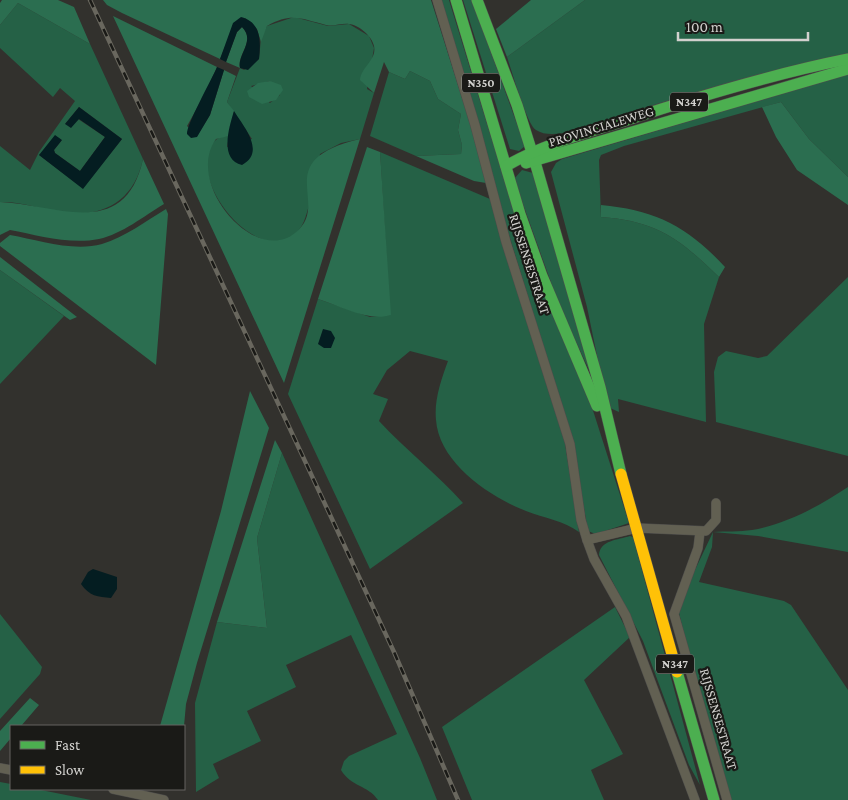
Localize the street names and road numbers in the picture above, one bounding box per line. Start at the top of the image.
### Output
road number: N350 [462,74,500,92]
road number: N347 [670,92,708,111]
street label: PROVINCIALEWEG [546,102,656,150]
street label: RIJSSENSESTRAAT [506,212,554,317]
road number: N347 [656,654,694,674]
street label: RIJSSENSESTRAAT [697,666,741,772]

